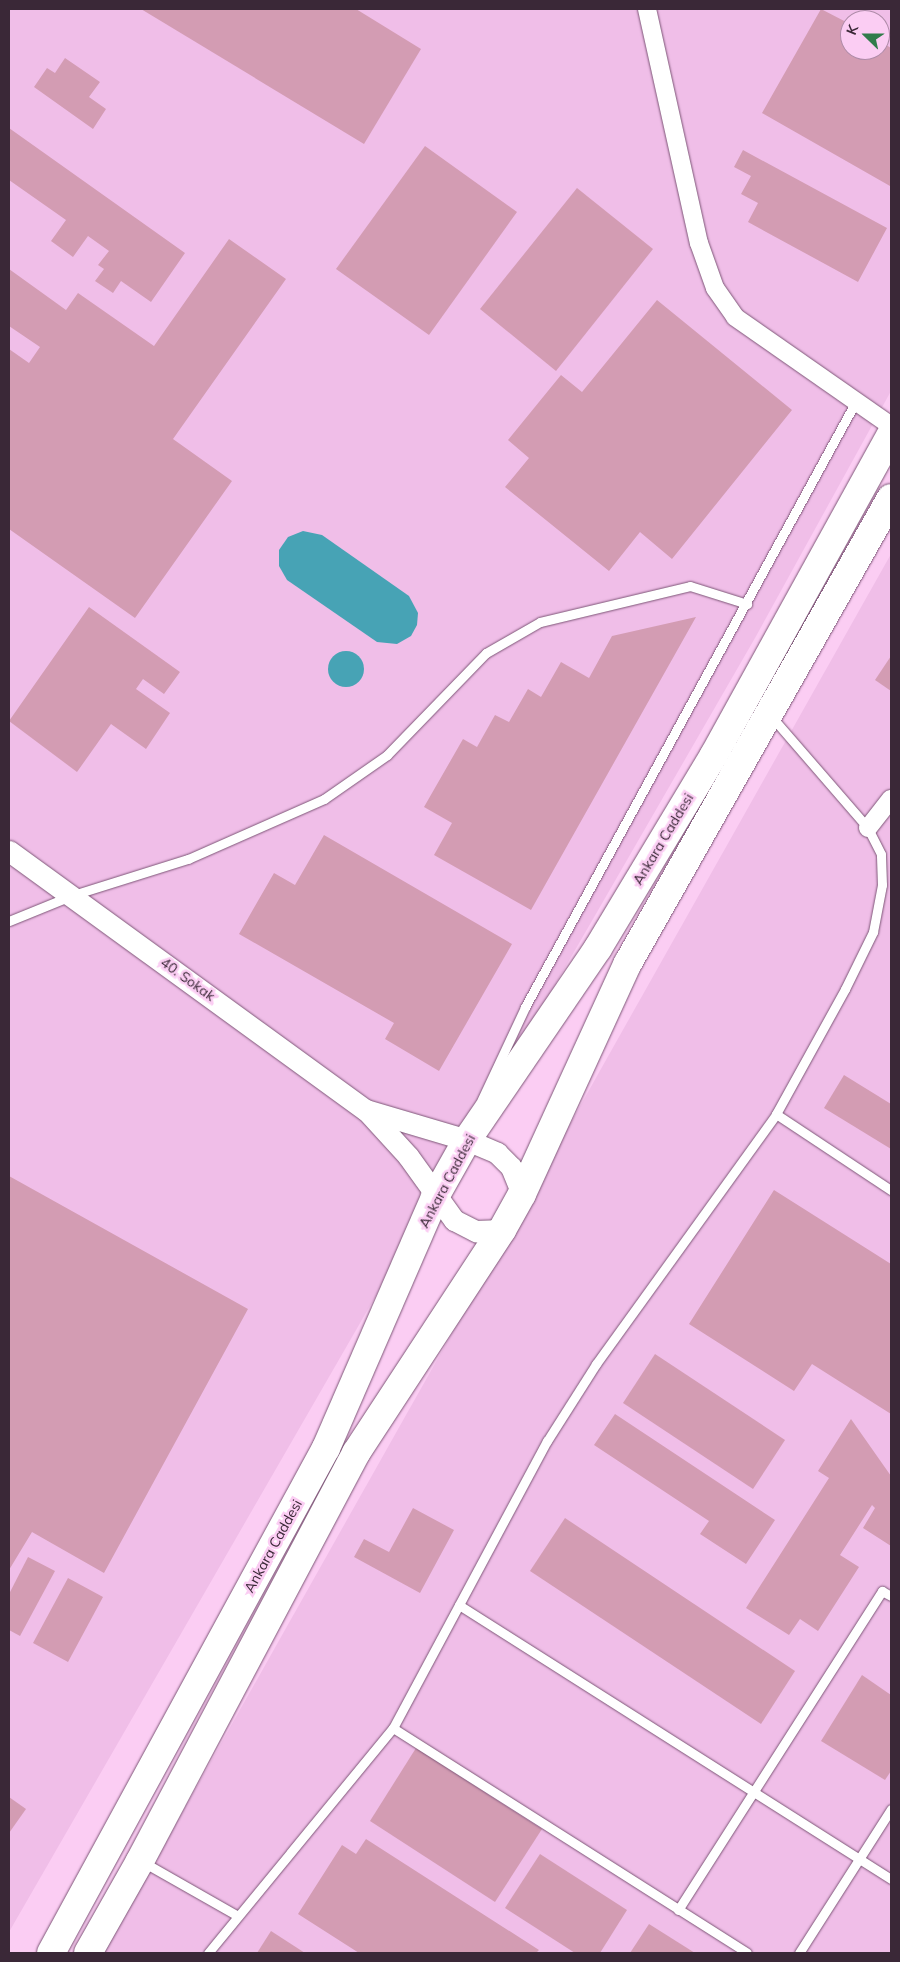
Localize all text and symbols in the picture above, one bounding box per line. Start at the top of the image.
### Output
north arrow [840,10,890,60]
text: K [842,22,862,37]
street label: Ankara Caddesi [629,790,697,888]
street label: 40. Sokak [158,954,218,1004]
street label: Ankara Caddesi [415,1131,479,1231]
street label: Ankara Caddesi [241,1497,305,1595]

